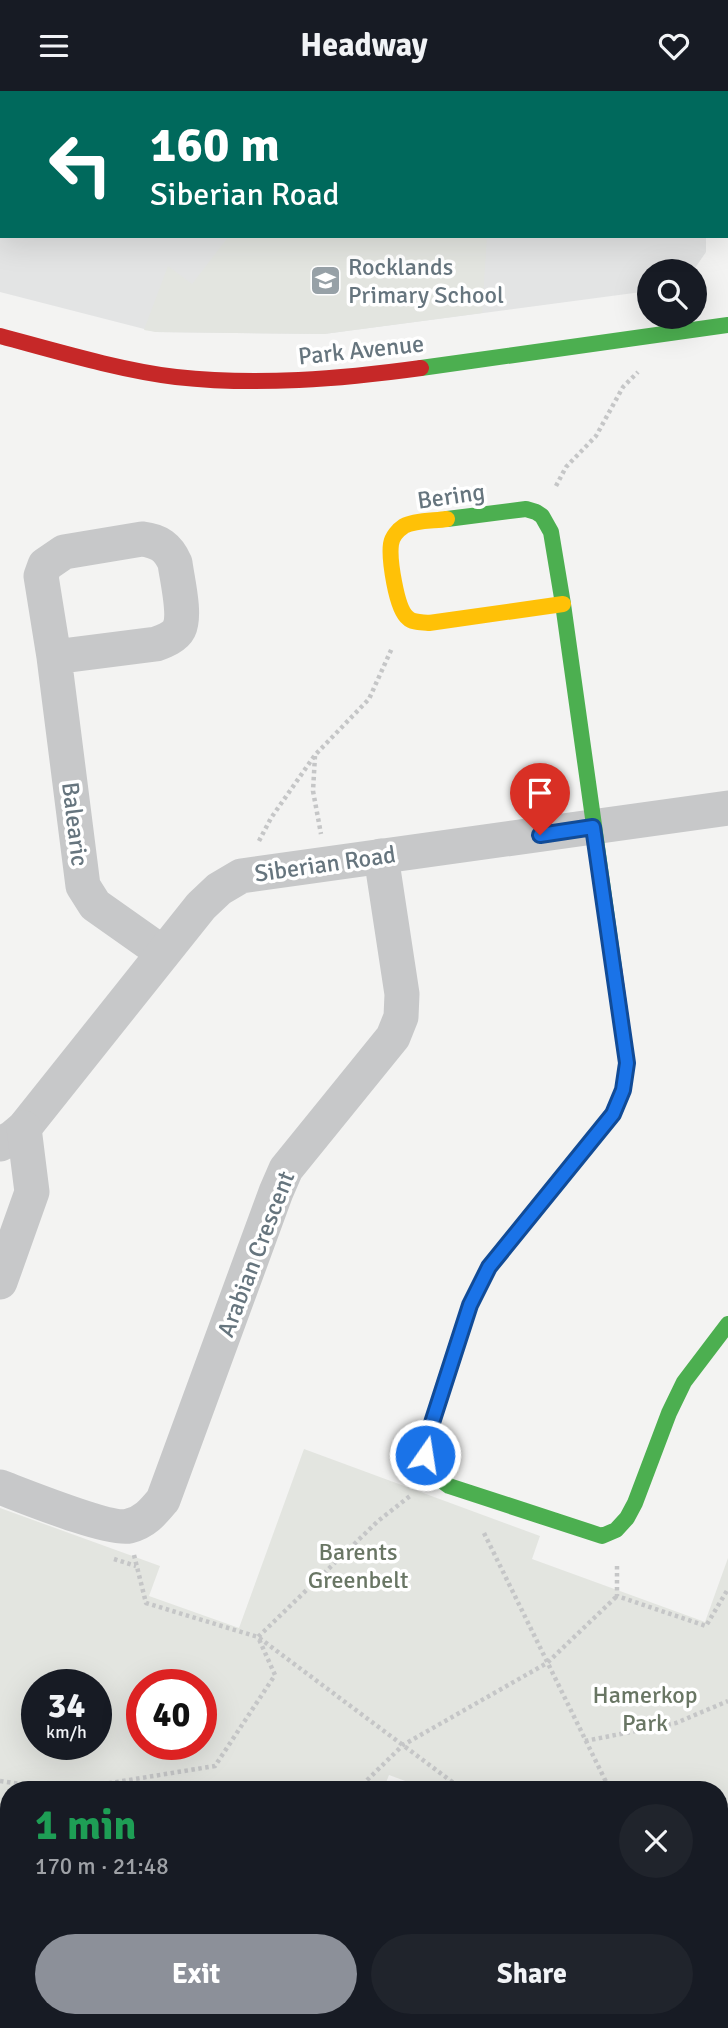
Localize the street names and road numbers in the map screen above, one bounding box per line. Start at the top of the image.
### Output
street label: Park Avenue [297,328,425,372]
street label: Bering [415,476,487,516]
street label: Balearic [55,780,95,868]
street label: Siberian Road [253,839,397,889]
street label: Arabian Crescent [211,1167,301,1341]

